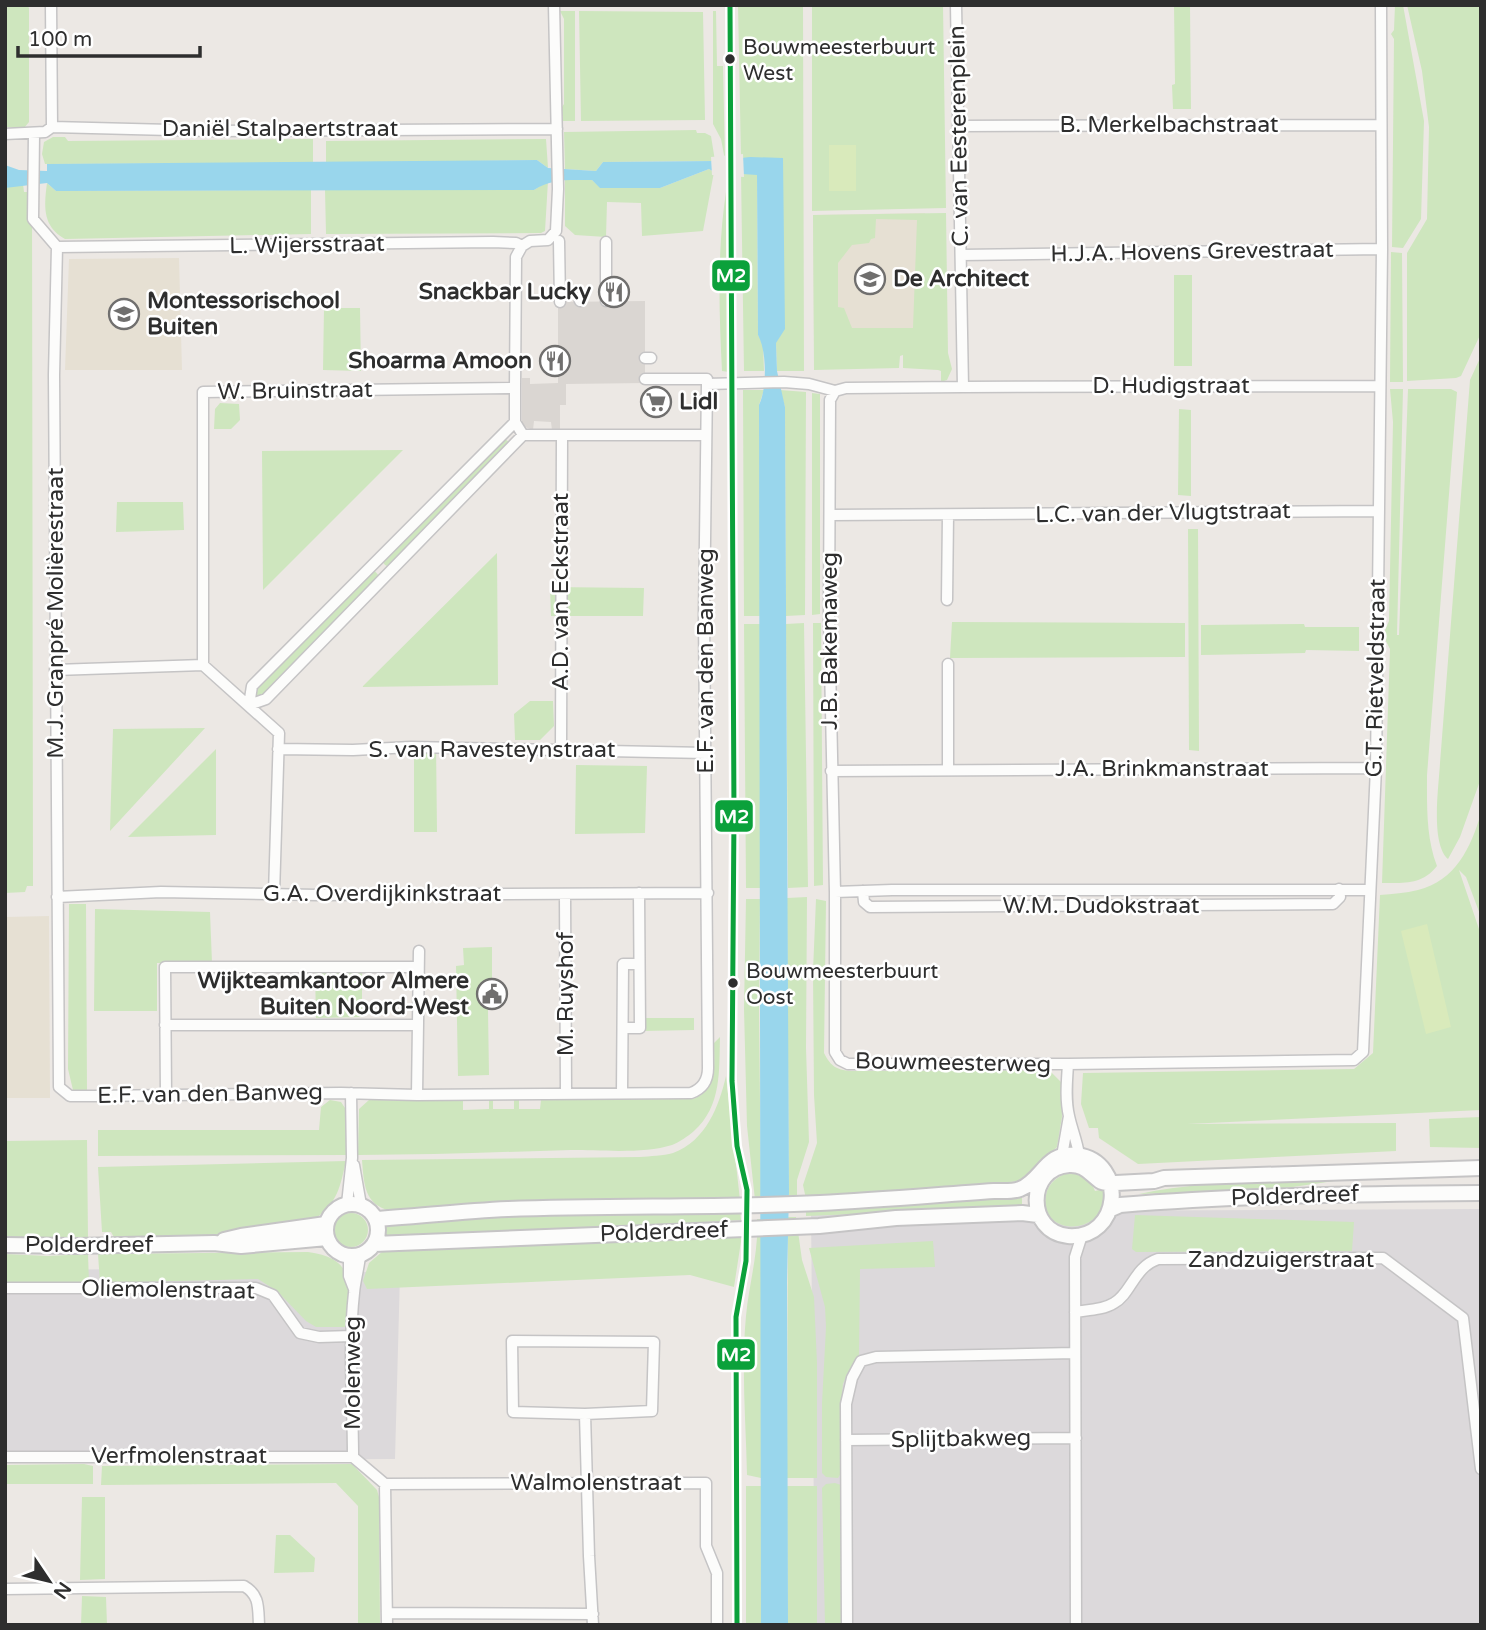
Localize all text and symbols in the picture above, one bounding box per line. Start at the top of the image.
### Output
scale bar [18,14,200,58]
street label: C. van Eesterenplein [943,25,975,247]
text: 100 m [28,27,92,52]
place label: Bouwmeesterbuurt West [743,35,935,86]
marker: Bouwmeesterbuurt West [723,52,737,66]
street label: B. Merkelbachstraat [1059,111,1279,139]
street label: Daniël Stalpaertstraat [162,115,398,143]
street label: L. Wijersstraat [229,230,385,260]
street label: H.J.A. Hovens Grevestraat [1050,236,1334,268]
line badge: M2 [711,259,751,292]
school or university icon: De Architect [853,262,887,296]
text: M2 [716,265,746,287]
place label: De Architect [893,265,1029,293]
restaurant icon: Snackbar Lucky [597,275,631,309]
place label: Snackbar Lucky [419,278,592,306]
place label: Montessorischool Buiten [147,287,340,341]
school or university icon: Montessorischool Buiten [107,297,141,331]
restaurant icon: Shoarma Amoon [538,344,572,378]
place label: Shoarma Amoon [348,347,532,375]
street label: D. Hudigstraat [1092,372,1250,400]
street label: W. Bruinstraat [217,376,373,406]
supermarket icon: Lidl [639,385,673,419]
place label: Lidl [679,388,718,416]
street label: M.J. Granpré Molièrestraat [42,467,70,759]
street label: A.D. van Eckstraat [547,492,575,691]
street label: L.C. van der Vlugtstraat [1035,497,1291,529]
street label: E.F. van den Banweg [692,548,720,774]
street label: J.B. Bakemaweg [816,552,844,730]
street label: G.T. Rietveldstraat [1360,578,1392,778]
street label: S. van Ravesteynstraat [369,736,616,764]
street label: J.A. Brinkmanstraat [1055,755,1269,783]
line badge: M2 [714,799,754,833]
text: M2 [719,806,749,828]
street label: G.A. Overdijkinkstraat [263,880,501,908]
street label: W.M. Dudokstraat [1002,892,1200,920]
street label: M. Ruyshof [552,931,580,1056]
place label: Bouwmeesterbuurt Oost [746,959,938,1010]
place label: Wijkteamkantoor Almere Buiten Noord-West [197,967,469,1021]
marker: Bouwmeesterbuurt Oost [726,976,740,990]
public building icon: Wijkteamkantoor Almere Buiten Noord-West [475,977,509,1011]
street label: Bouwmeesterweg [855,1047,1051,1079]
street label: E.F. van den Banweg [97,1078,323,1110]
street label: Polderdreef [1230,1180,1360,1212]
street label: Polderdreef [599,1216,729,1248]
street label: Polderdreef [25,1231,154,1259]
street label: Zandzuigerstraat [1188,1246,1374,1274]
street label: Oliemolenstraat [81,1274,255,1306]
street label: Molenweg [339,1316,367,1430]
line badge: M2 [716,1338,756,1371]
text: M2 [721,1344,751,1366]
street label: Splijtbakweg [891,1424,1031,1454]
street label: Verfmolenstraat [91,1442,267,1470]
street label: Walmolenstraat [510,1469,682,1497]
north arrow [14,1546,84,1616]
text: N [49,1578,75,1603]

